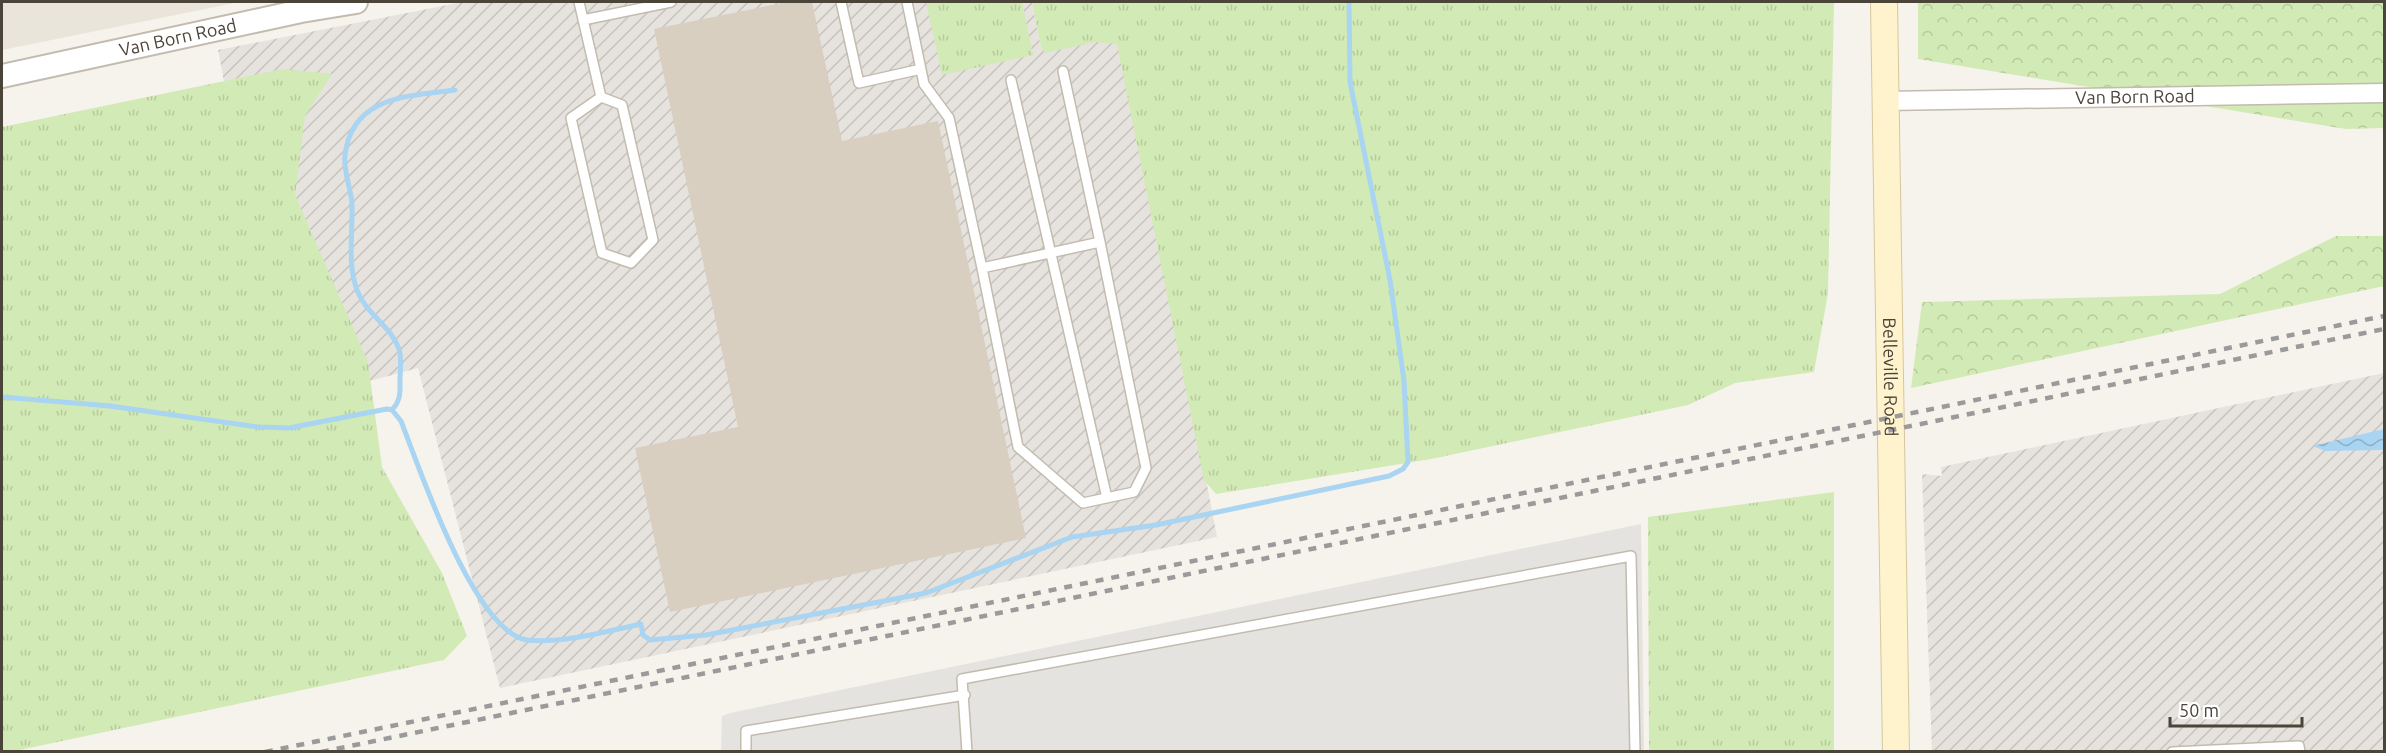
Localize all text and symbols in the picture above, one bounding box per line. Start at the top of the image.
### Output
street label: Van Born Road [117,14,238,59]
street label: Van Born Road [2075,85,2195,107]
street label: Belleville Road [1880,317,1902,437]
scale bar [2170,690,2302,728]
text: 50 m [2179,700,2219,720]

